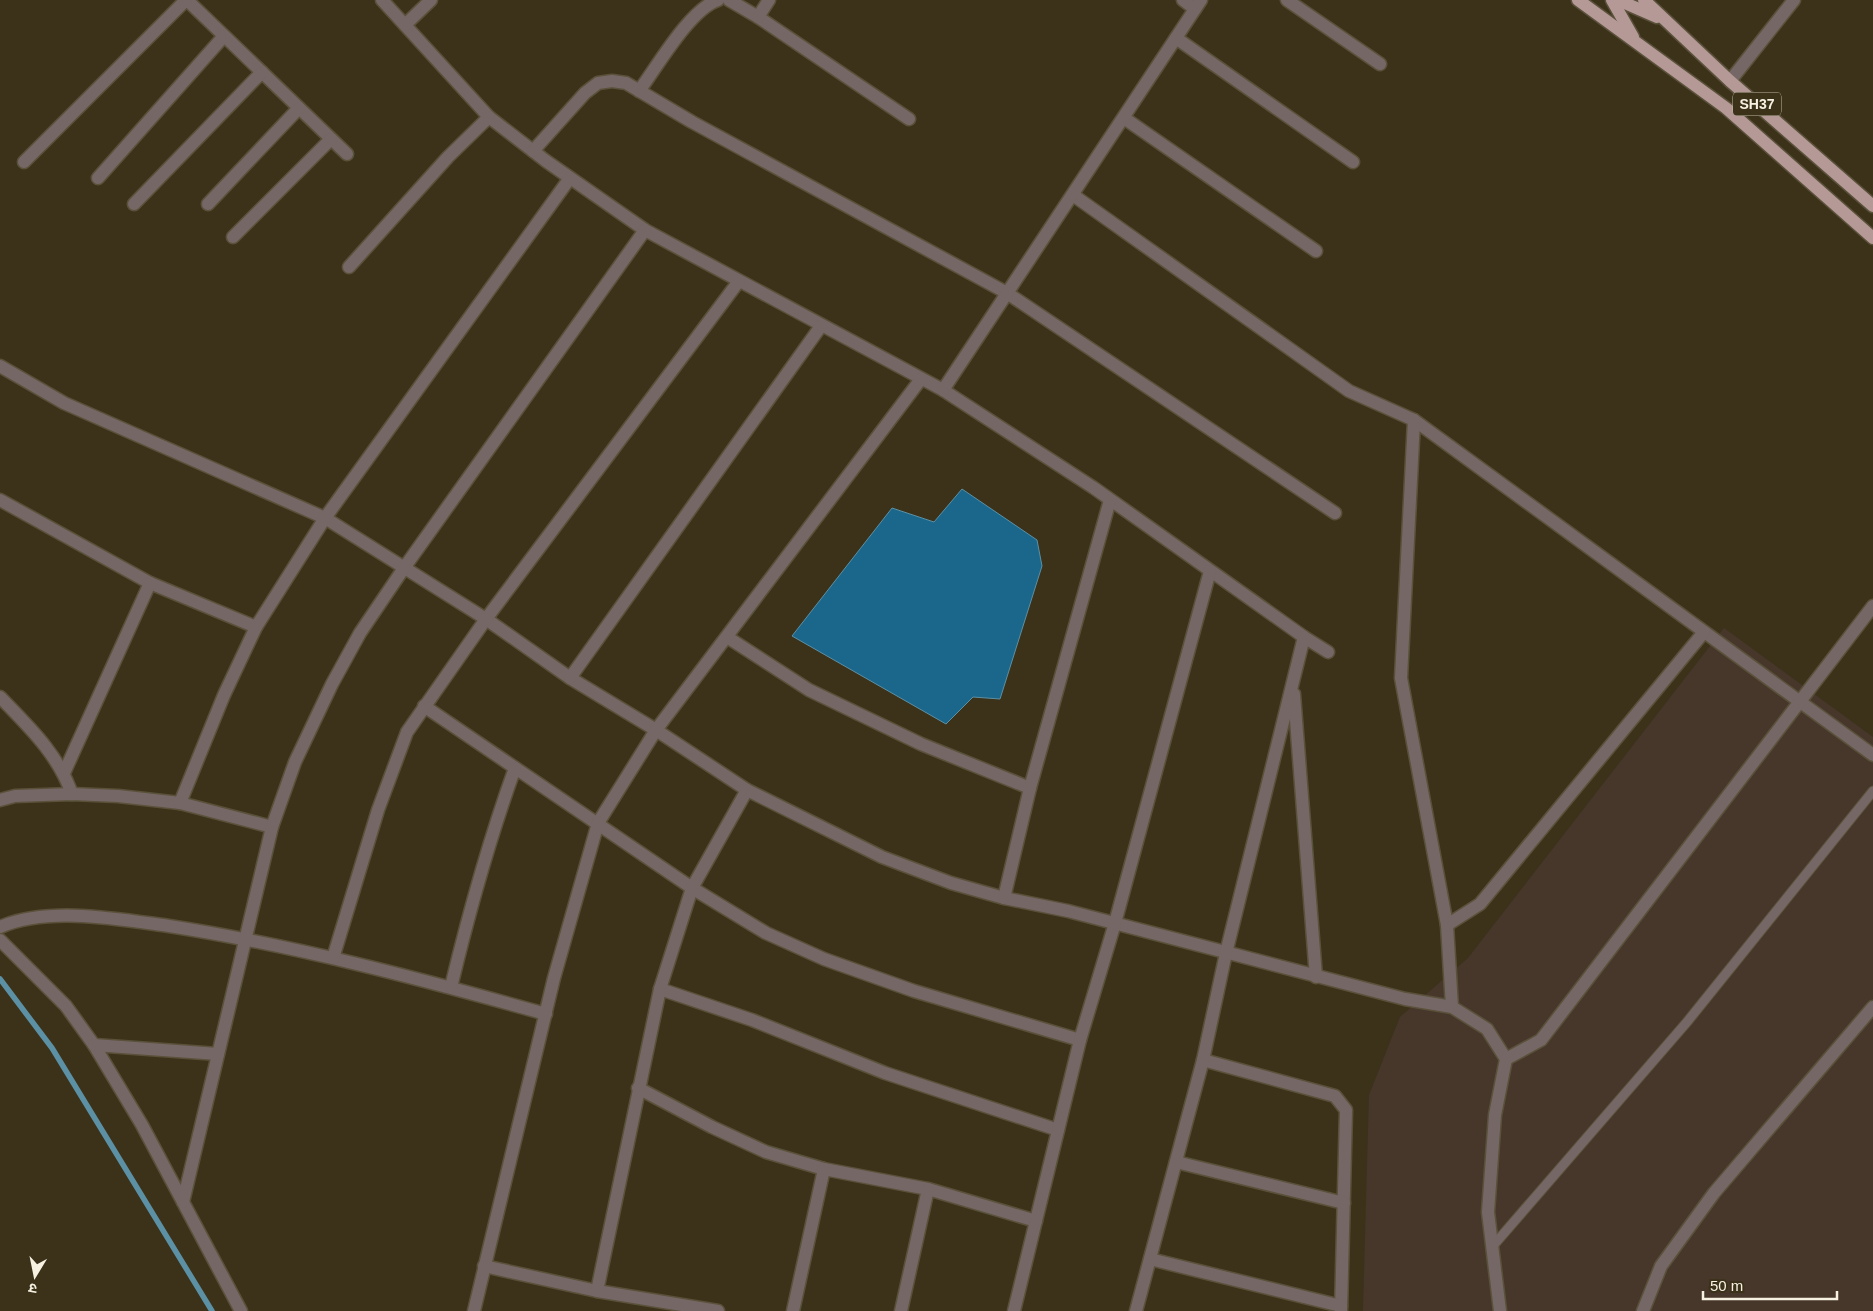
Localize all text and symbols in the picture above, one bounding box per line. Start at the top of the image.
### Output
road number: SH37 [1733,92,1781,116]
north arrow [10,1251,60,1301]
scale bar [1703,1268,1837,1300]
text: 50 m [1710,1277,1743,1294]
text: उ [27,1280,38,1297]

